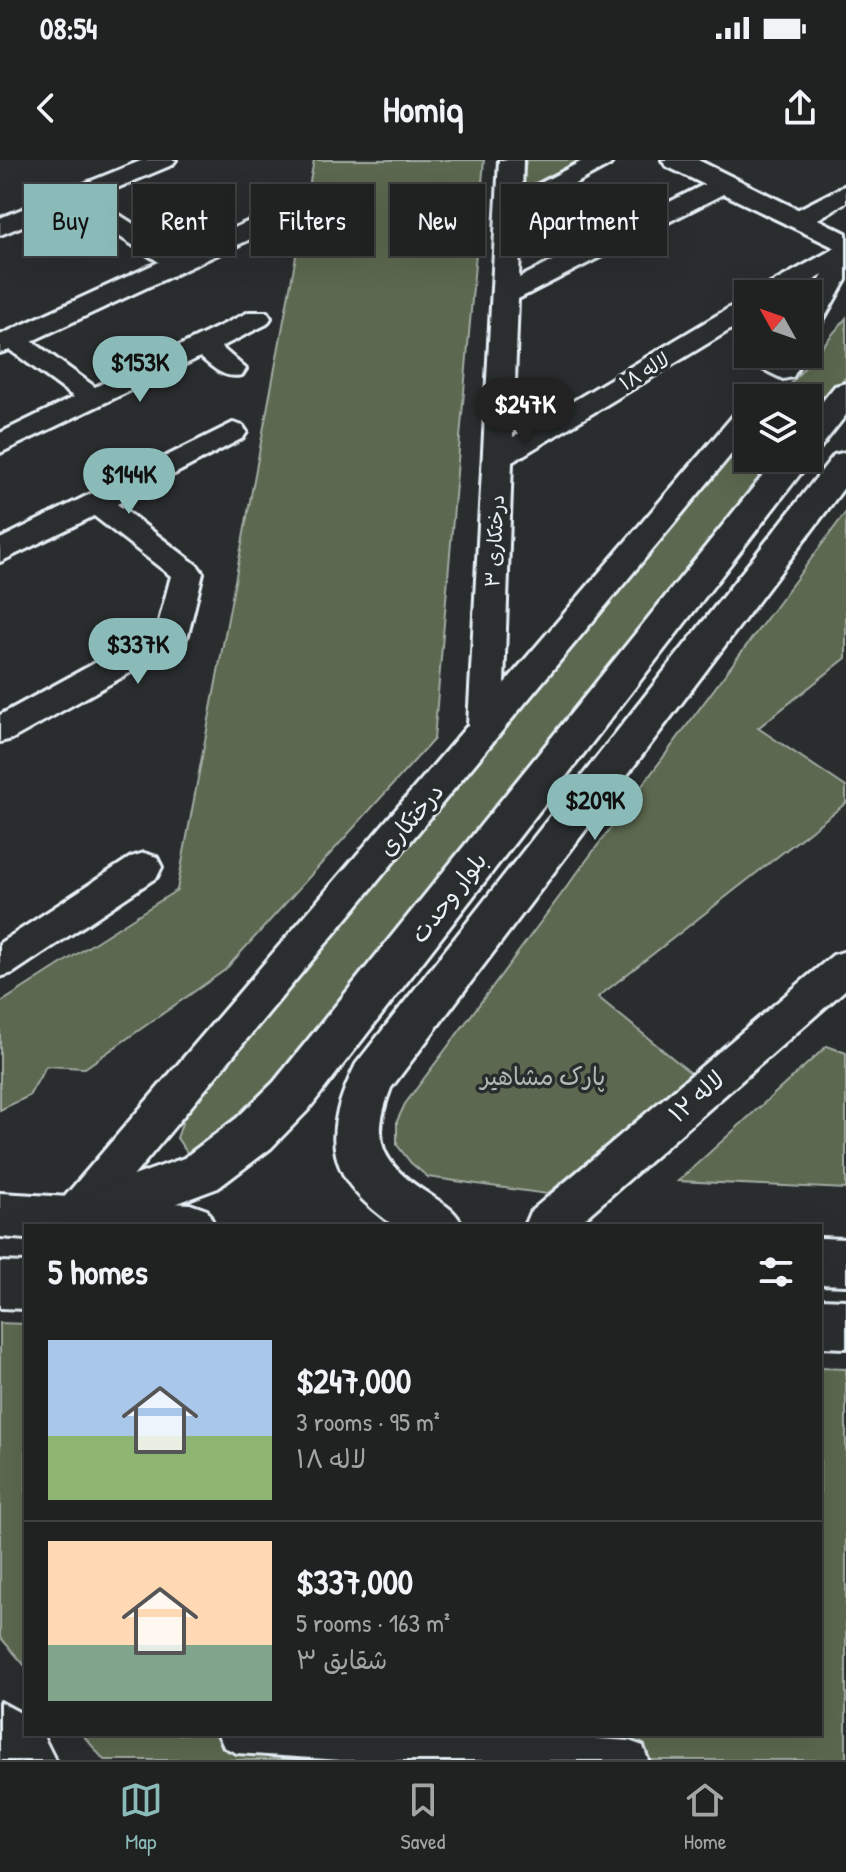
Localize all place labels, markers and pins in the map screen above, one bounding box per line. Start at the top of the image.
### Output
pin: $153K [84,336,196,404]
pin: $247K [469,378,581,446]
pin: $144K [73,448,185,516]
pin: $337K [82,618,194,686]
pin: $209K [539,774,651,842]

